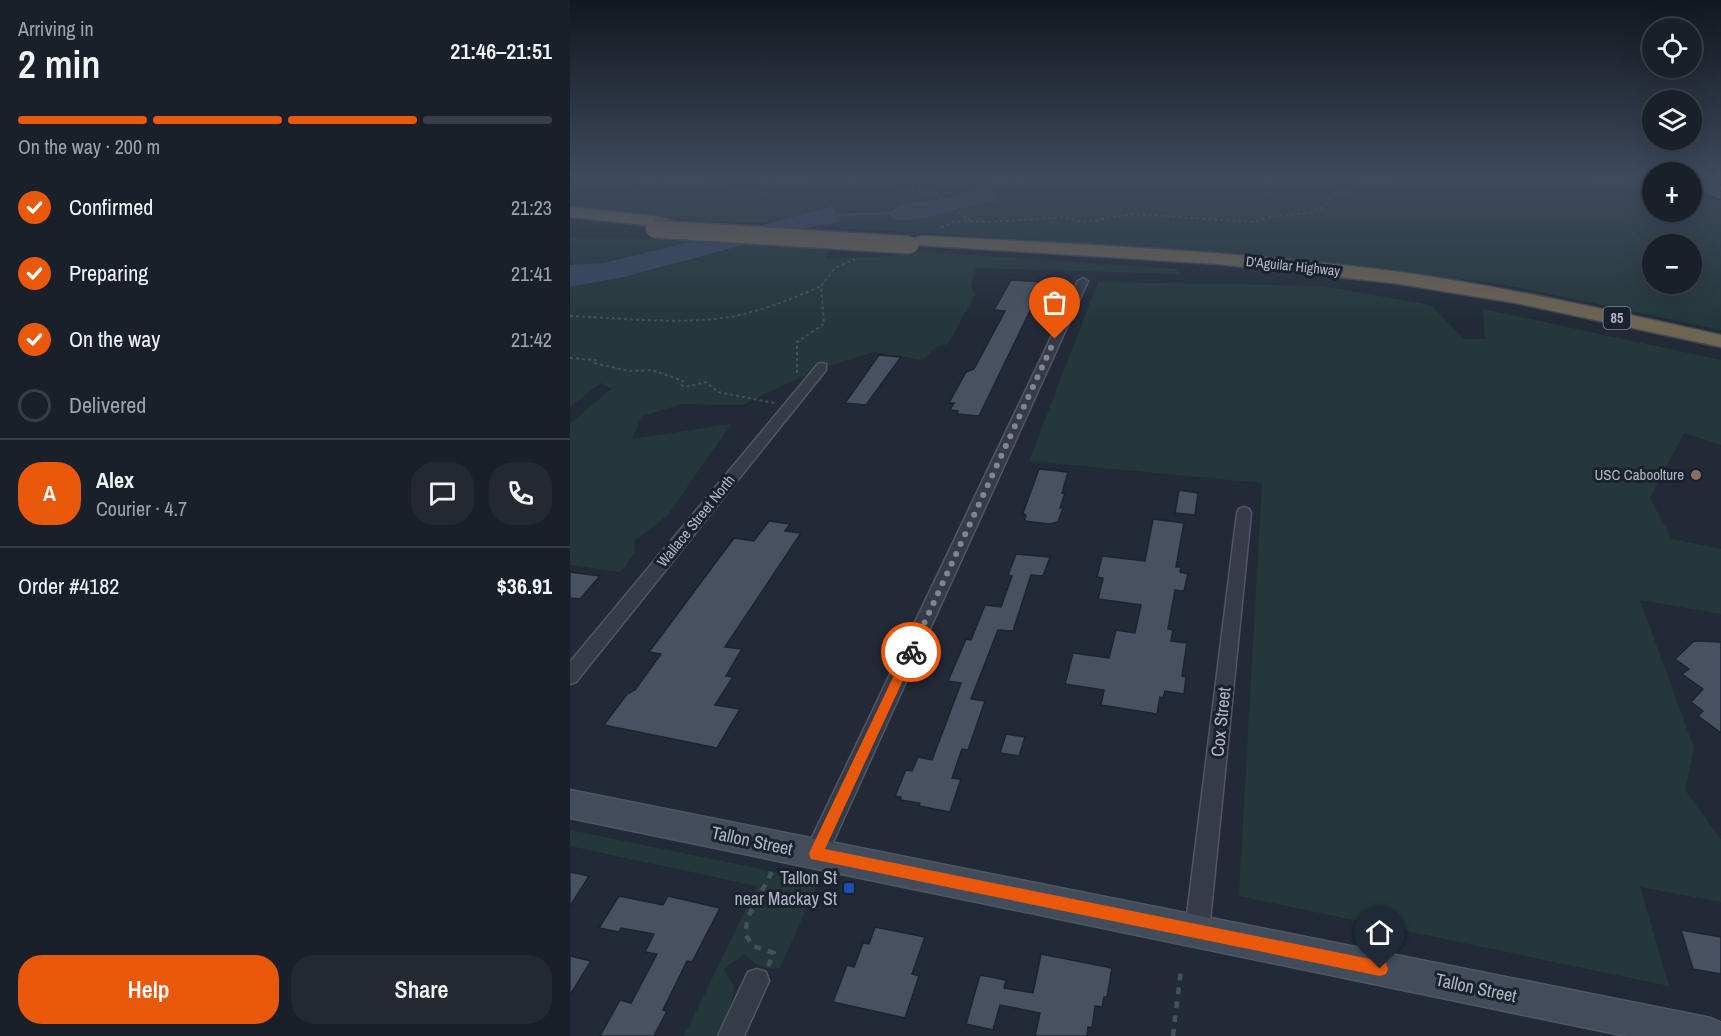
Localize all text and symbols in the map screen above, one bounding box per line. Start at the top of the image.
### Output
text: Arriving in [18,15,94,42]
map controls [1642,18,1702,294]
button: locate [1642,18,1702,78]
text: 21:46–21:51 [450,36,552,66]
text: 2 min [18,38,100,90]
button: layers [1642,90,1702,150]
text: On the way · 200 m [18,133,160,160]
button: + [1642,162,1702,222]
icon: check [18,191,51,224]
text: Confirmed [69,192,153,222]
text: 21:23 [511,194,552,221]
button: − [1642,234,1702,294]
street label: D'Aguilar Highway [1245,252,1341,280]
icon: check [18,257,51,290]
text: Preparing [69,258,148,288]
text: 21:41 [511,260,552,287]
pin [1029,277,1080,339]
icon: bag [1038,286,1071,319]
road number: 85 [1604,307,1630,329]
icon: check [18,323,51,356]
text: On the way [69,324,160,354]
text: 21:42 [511,326,552,353]
text: Delivered [69,390,146,420]
button: chat [411,462,474,525]
button: phone [489,462,552,525]
place label: USC Caboolture [1594,464,1684,485]
text: Alex [96,465,134,495]
marker: USC Caboolture [1689,468,1703,482]
street label: Wallace Street North [652,470,739,571]
text: A [43,478,56,508]
text: Courier · 4.7 [96,495,187,522]
text: Order #4182 [18,571,119,601]
text: $36.91 [497,571,552,601]
courier [881,622,941,682]
icon: bike [895,636,928,669]
street label: Cox Street [1204,686,1237,758]
street label: Tallon Street [709,820,795,861]
place label: Tallon St near Mackay St [734,865,837,911]
marker: Tallon St near Mackay St [842,881,856,895]
pin [1354,907,1405,969]
icon: home [1363,916,1396,949]
button: Help [18,955,279,1024]
button: Share [291,955,552,1024]
street label: Tallon Street [1433,967,1519,1008]

